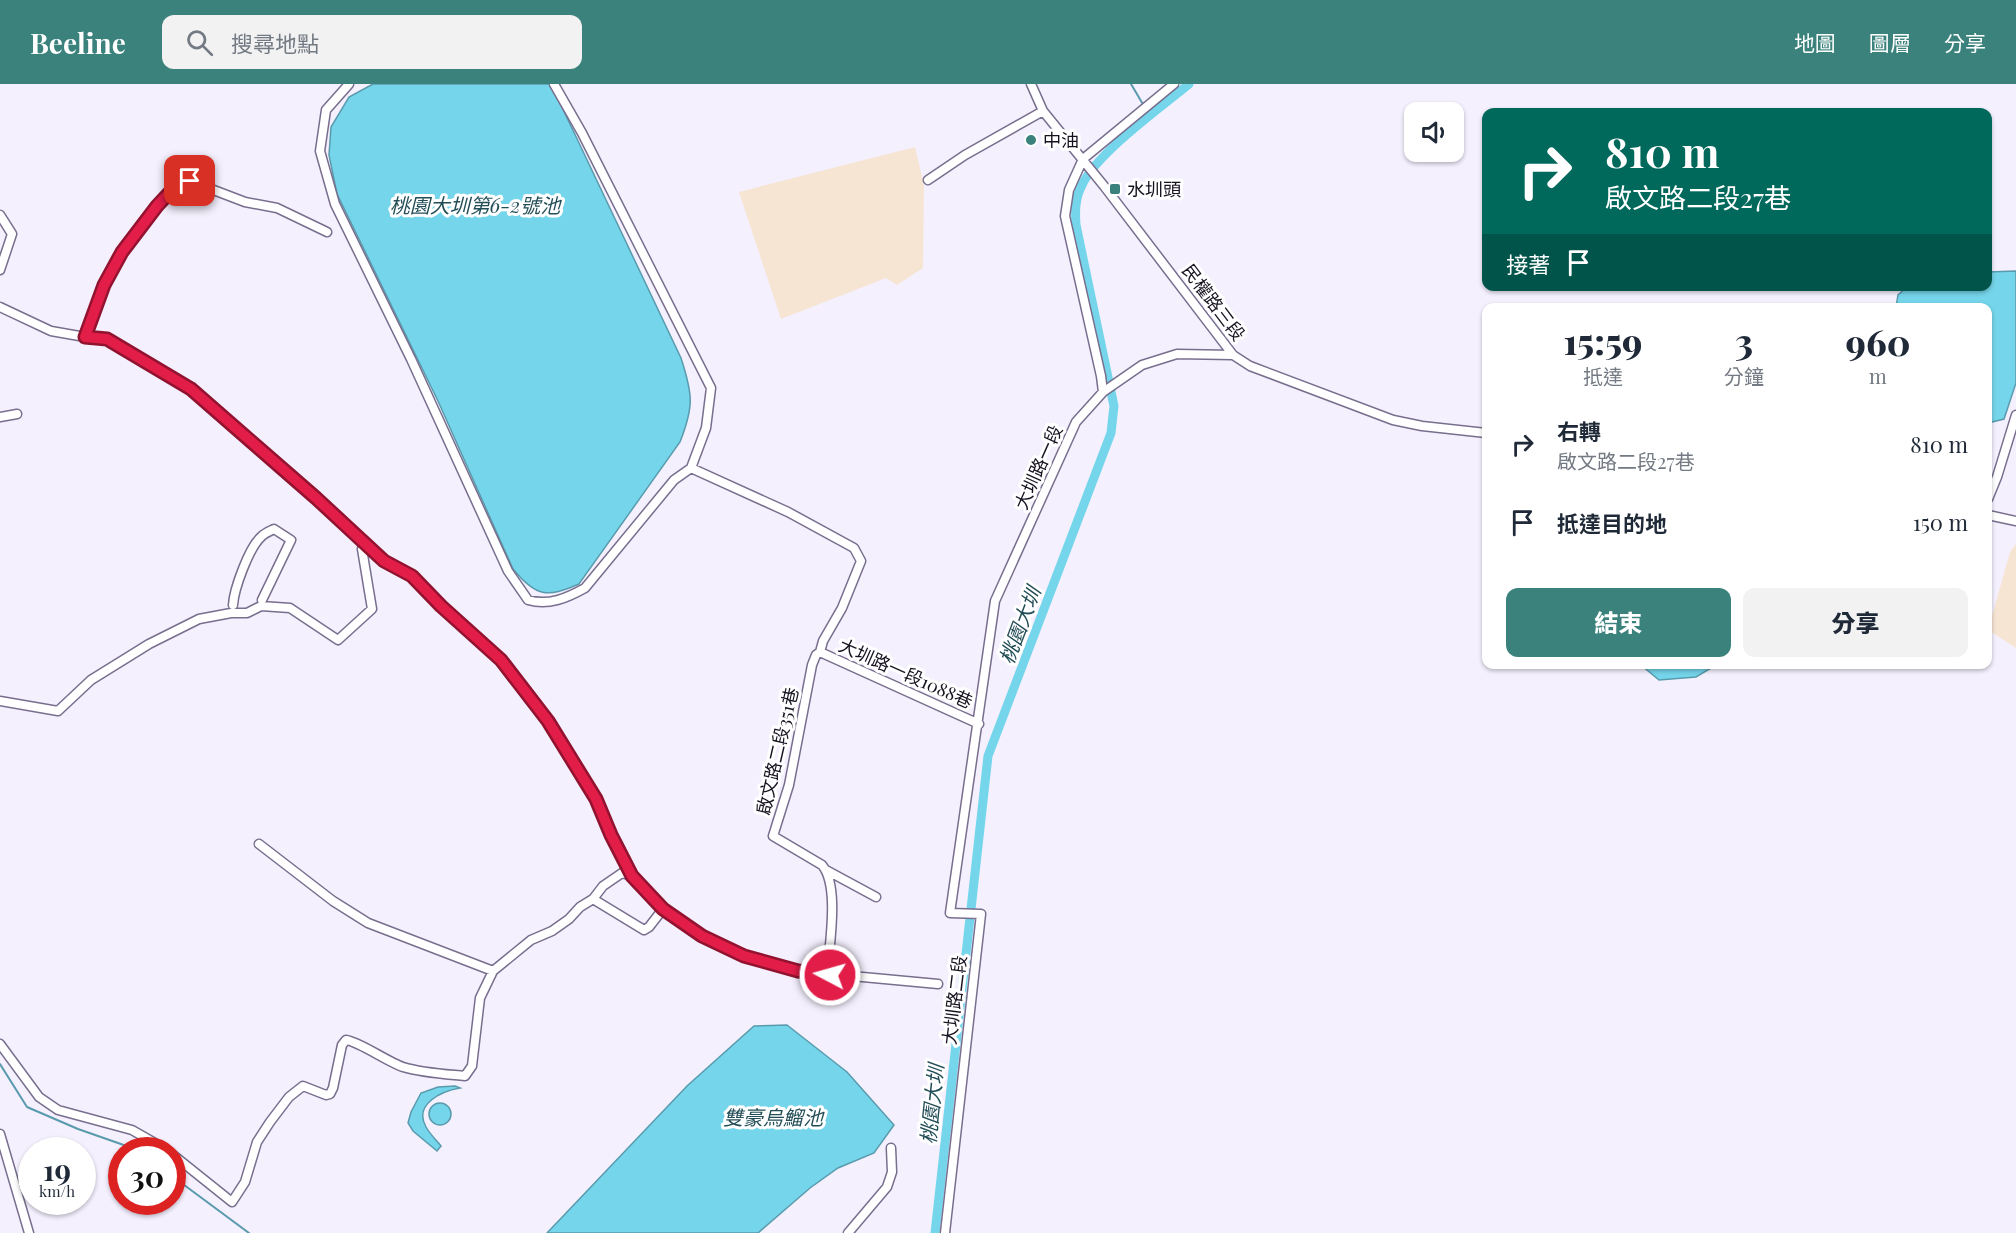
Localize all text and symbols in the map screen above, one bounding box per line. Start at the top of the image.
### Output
search box [162,15,582,69]
text: Beeline [30,24,126,61]
icon: search [183,26,216,59]
text: 搜尋地點 [231,28,319,58]
text: 地圖 [1794,28,1836,56]
text: 圖層 [1869,28,1911,56]
text: 分享 [1944,28,1986,56]
map controls [1404,102,1464,162]
button: sound [1404,102,1464,162]
text: 810 m [1605,123,1720,179]
place label: 中油 [1043,128,1079,152]
icon: right [1506,132,1584,210]
marker: 中油 [1024,133,1038,147]
pin [164,155,215,206]
icon: arrive [173,164,206,197]
place label: 水圳頭 [1127,177,1181,201]
text: 啟文路二段27巷 [1605,179,1791,215]
marker: 水圳頭 [1108,182,1122,196]
water label: 桃園大圳第6-2號池 [390,191,562,218]
icon: arrive [1562,246,1595,279]
text: 接著 [1506,249,1550,279]
street label: 民權路三段 [1177,259,1251,345]
text: 15:59 [1564,316,1642,364]
text: 3 [1735,316,1753,364]
text: 960 [1845,317,1910,365]
text: 抵達 [1583,362,1623,389]
text: 分鐘 [1724,362,1764,389]
text: m [1869,362,1887,389]
text: 右轉 [1557,416,1601,446]
street label: 大圳路一段 [1009,421,1067,513]
icon: right [1506,428,1539,461]
text: 810 m [1910,429,1968,459]
text: 啟文路二段27巷 [1557,447,1695,474]
icon: arrive [1506,506,1539,539]
text: 150 m [1913,507,1968,537]
text: 抵達目的地 [1557,508,1667,538]
water label: 桃園大圳 [992,580,1047,667]
button: 結束 [1506,588,1731,657]
button: 分享 [1743,588,1968,657]
street label: 大圳路一段1088巷 [835,633,977,713]
street label: 啟文路二段351巷 [751,685,803,817]
position arrow [798,943,862,1007]
street label: 大圳路二段 [937,954,971,1046]
water label: 桃園大圳 [913,1060,949,1145]
water label: 雙豪烏鰡池 [723,1103,825,1130]
speed limit sign: 30 [108,1137,186,1215]
text: 19 [43,1149,71,1189]
text: km/h [39,1181,75,1201]

